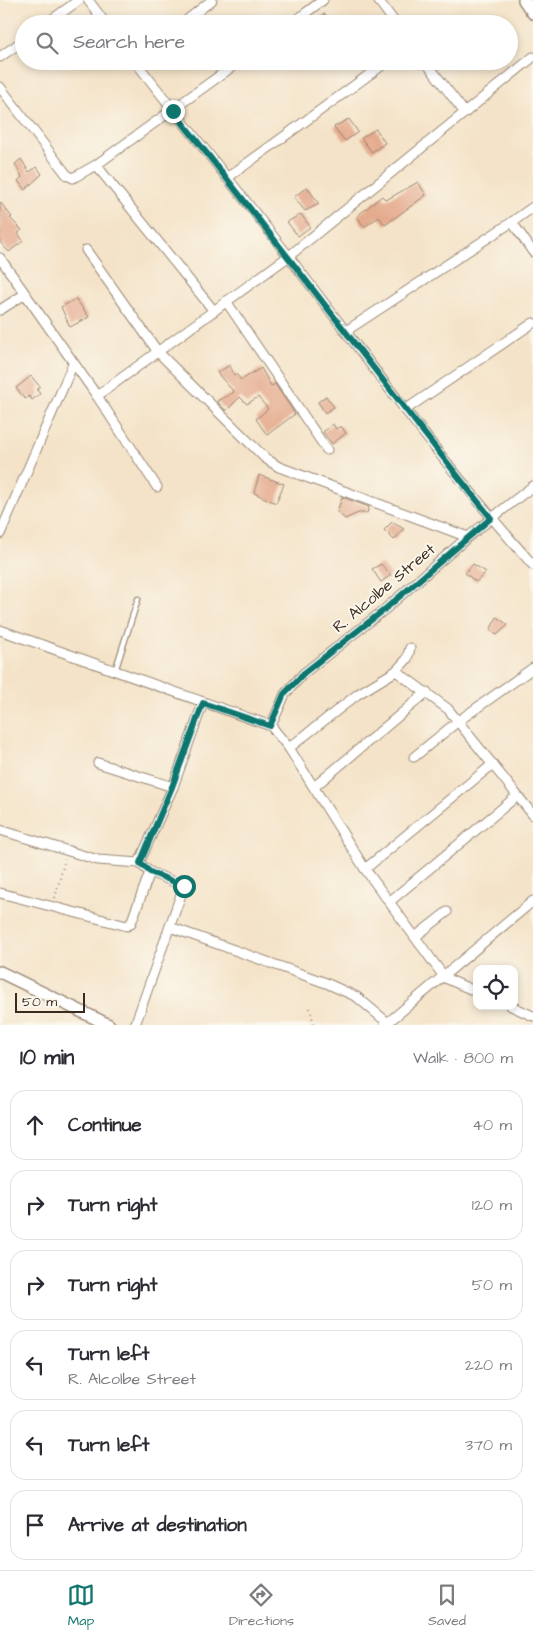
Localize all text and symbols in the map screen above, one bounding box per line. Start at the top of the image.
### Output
search box [15,15,518,70]
icon: search [33,29,61,57]
text: Search here [73,29,185,56]
route end [162,100,185,123]
street label: R. Alcolbe Street [328,538,440,638]
route start [173,875,196,898]
map controls [473,965,518,1010]
button: locate [473,965,518,1010]
scale bar [15,990,85,1013]
text: 50 m [22,992,57,1012]
text: 10 min [20,1043,74,1072]
text: Walk · 800 m [413,1047,513,1069]
icon: ahead [21,1111,49,1139]
text: Continue [68,1112,142,1139]
text: 40 m [472,1114,512,1136]
icon: right [21,1191,49,1219]
text: Turn right [68,1192,157,1219]
text: 120 m [472,1194,512,1216]
icon: right [21,1271,49,1299]
text: Turn right [68,1272,157,1299]
text: 50 m [472,1274,512,1296]
text: Turn left [68,1341,149,1368]
icon: left [21,1351,49,1379]
text: 220 m [465,1354,512,1376]
text: R. Alcolbe Street [68,1368,196,1390]
icon: left [21,1431,49,1459]
text: Turn left [68,1432,149,1459]
text: 370 m [465,1434,512,1456]
icon: arrive [21,1511,49,1539]
text: Arrive at destination [68,1512,247,1539]
tab: Map [67,1581,95,1631]
tab: Directions [229,1581,294,1631]
tab: Saved [428,1581,466,1631]

